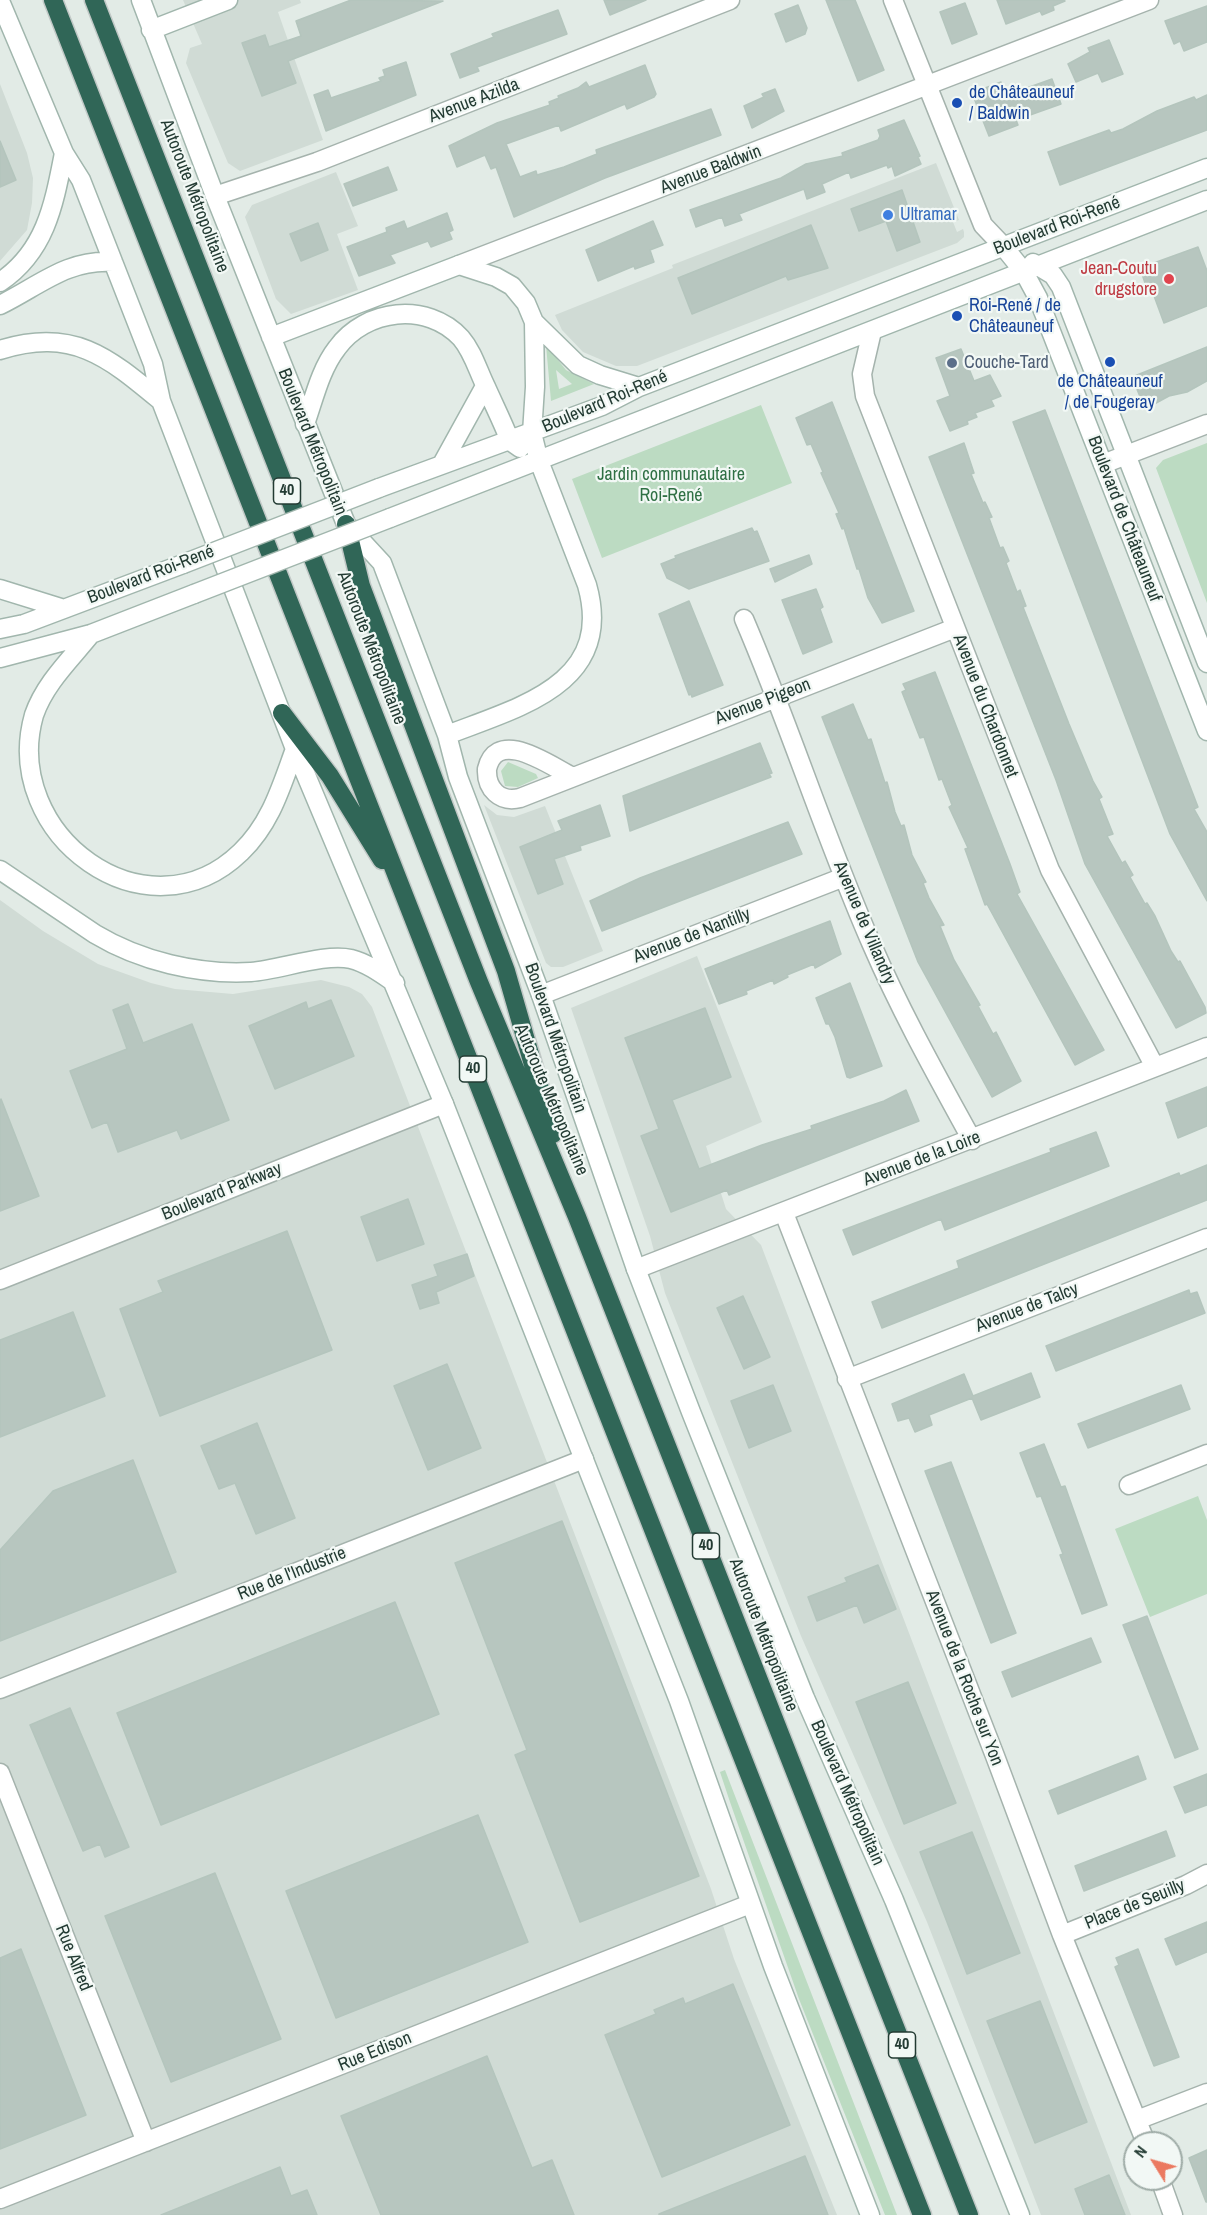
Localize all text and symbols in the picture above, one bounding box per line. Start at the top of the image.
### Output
street label: Avenue Azilda [426,74,522,128]
place label: de Châteauneuf / Baldwin [969,82,1074,124]
marker: de Châteauneuf / Baldwin [950,96,964,110]
street label: Autoroute Métropolitaine [155,116,233,276]
street label: Avenue Baldwin [657,141,765,199]
street label: Boulevard Roi-René [991,192,1123,260]
place label: Ultramar [900,204,957,226]
marker: Ultramar [881,208,895,222]
place label: Jean-Coutu drugstore [1081,258,1157,300]
marker: Jean-Coutu drugstore [1162,272,1176,286]
place label: Roi-René / de Châteauneuf [969,295,1061,338]
marker: Roi-René / de Châteauneuf [950,309,964,323]
place label: Couche-Tard [964,352,1049,374]
marker: de Châteauneuf / de Fougeray [1103,355,1117,369]
marker: Couche-Tard [945,356,959,370]
street label: Boulevard Métropolitain [273,365,351,519]
street label: Boulevard Roi-René [539,366,671,438]
place label: de Châteauneuf / de Fougeray [1057,371,1163,413]
street label: Boulevard de Châteauneuf [1082,433,1166,605]
park label: Jardin communautaire Roi-René [597,464,745,506]
road number: 40 [274,478,300,504]
street label: Boulevard Roi-René [85,541,217,609]
street label: Autoroute Métropolitaine [332,568,410,728]
street label: Avenue du Chardonnet [948,631,1022,781]
street label: Avenue Pigeon [712,674,814,730]
street label: Avenue de Villandry [828,858,900,988]
street label: Avenue de Nantilly [630,904,754,968]
street label: Boulevard Métropolitain [519,960,591,1116]
street label: Autoroute Métropolitaine [509,1021,593,1179]
road number: 40 [460,1056,486,1082]
street label: Avenue de la Loire [860,1127,984,1191]
street label: Boulevard Parkway [159,1158,285,1226]
street label: Avenue de Talcy [973,1279,1081,1337]
road number: 40 [692,1533,720,1559]
street label: Rue de l'Industrie [235,1542,349,1606]
street label: Autoroute Métropolitaine [724,1555,802,1715]
street label: Avenue de la Roche sur Yon [921,1587,1007,1769]
street label: Boulevard Métropolitain [805,1717,889,1869]
street label: Place de Seuilly [1082,1875,1188,1935]
street label: Rue Alfred [50,1922,96,1994]
street label: Rue Edison [335,2028,415,2076]
road number: 40 [888,2032,916,2058]
north arrow [1123,2131,1183,2191]
text: N [1129,2141,1152,2162]

